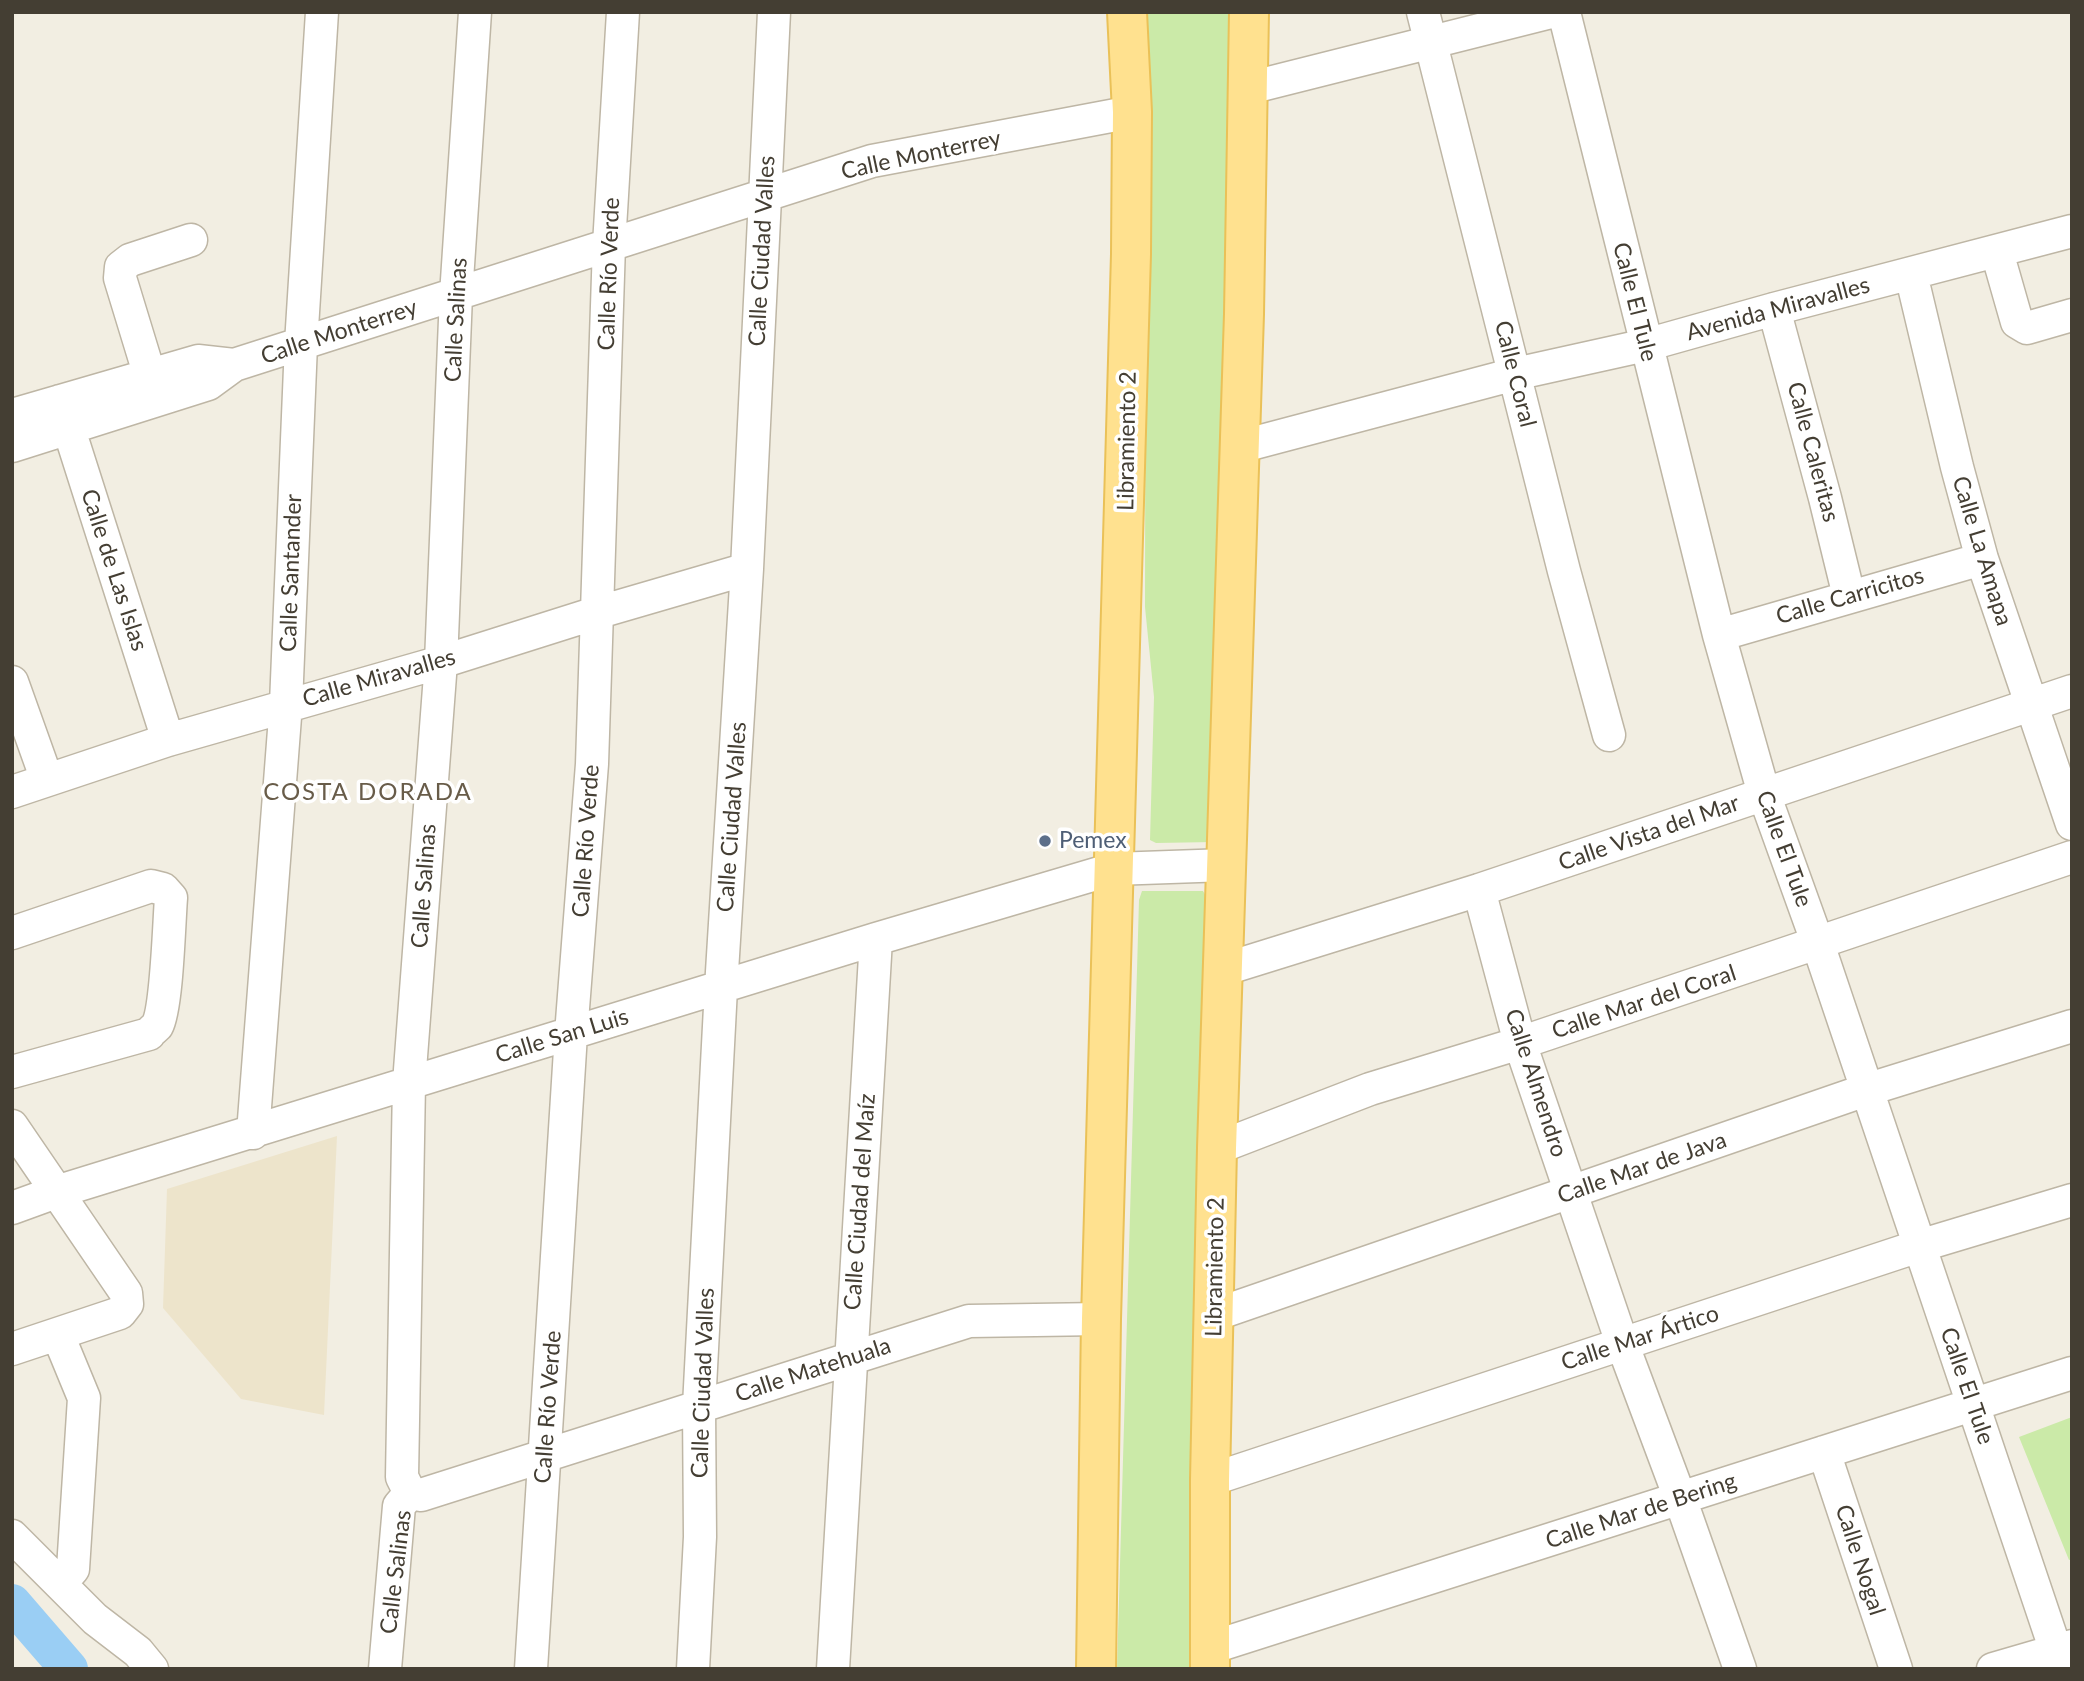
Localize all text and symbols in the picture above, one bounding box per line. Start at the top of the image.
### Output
street label: Calle Monterrey [839,125,1003,185]
street label: Calle Ciudad Valles [743,155,781,347]
street label: Calle Río Verde [593,197,625,351]
street label: Calle El Tule [1607,240,1663,364]
street label: Calle Salinas [439,257,473,383]
street label: Avenida Miravalles [1683,271,1873,347]
street label: Calle Monterrey [257,294,421,370]
street label: Calle Coral [1488,318,1542,430]
street label: Libramiento 2 [1112,371,1142,511]
street label: Calle Caleritas [1781,379,1845,525]
street label: Calle La Amapa [1946,473,2018,629]
street label: Calle de Las Islas [75,486,153,654]
street label: Calle Santander [274,494,308,652]
street label: Calle Carricitos [1773,562,1927,630]
street label: Calle Miravalles [299,643,459,713]
street label: Calle Ciudad Valles [712,721,752,913]
street label: Calle Río Verde [567,764,605,918]
district label: COSTA DORADA [265,778,471,806]
street label: Calle El Tule [1750,787,1818,911]
street label: Calle Vista del Mar [1555,789,1743,877]
street label: Calle Salinas [406,823,442,949]
place label: Pemex [1059,827,1127,855]
marker: Pemex [1037,833,1053,849]
street label: Calle Mar del Coral [1548,959,1740,1045]
street label: Calle San Luis [492,1003,632,1069]
street label: Calle Almendro [1499,1005,1573,1161]
street label: Calle Ciudad del Maíz [839,1093,881,1311]
street label: Calle Mar de Java [1554,1126,1730,1210]
street label: Libramiento 2 [1200,1197,1230,1337]
street label: Calle Ciudad Valles [686,1287,720,1479]
street label: Calle Mar Ártico [1558,1299,1722,1377]
street label: Calle El Tule [1934,1324,2000,1448]
street label: Calle Río Verde [529,1330,567,1484]
street label: Calle Matehuala [732,1332,894,1408]
street label: Calle Mar de Bering [1542,1467,1740,1555]
street label: Calle Nogal [1829,1501,1891,1619]
street label: Calle Salinas [375,1508,417,1636]

